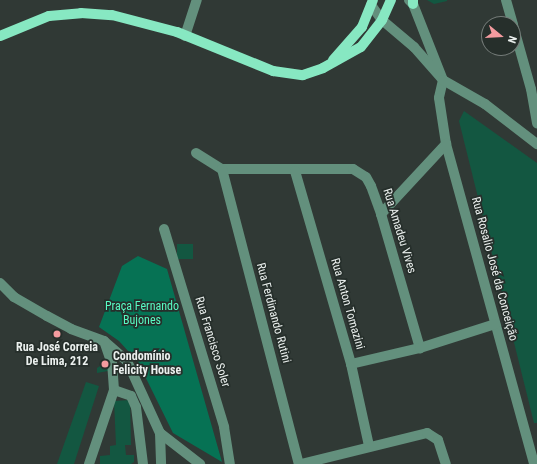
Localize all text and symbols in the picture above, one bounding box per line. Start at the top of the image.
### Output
north arrow [481,16,521,56]
text: N [505,34,519,45]
street label: Rua Amadeu Vives [379,187,419,275]
street label: Rua Rosalio José da Conceição [468,195,520,343]
street label: Rua Anton Tomazini [327,257,367,351]
street label: Rua Ferdinando Rutini [253,261,293,365]
street label: Rua Francisco Soler [191,295,233,389]
park label: Praça Fernando Bujones [105,300,179,328]
marker: Rua José Correia De Lima, 212 [52,329,62,339]
place label: Rua José Correia De Lima, 212 [16,341,98,369]
place label: Condomínio Felicity House [113,350,181,378]
marker: Condomínio Felicity House [100,359,110,369]

